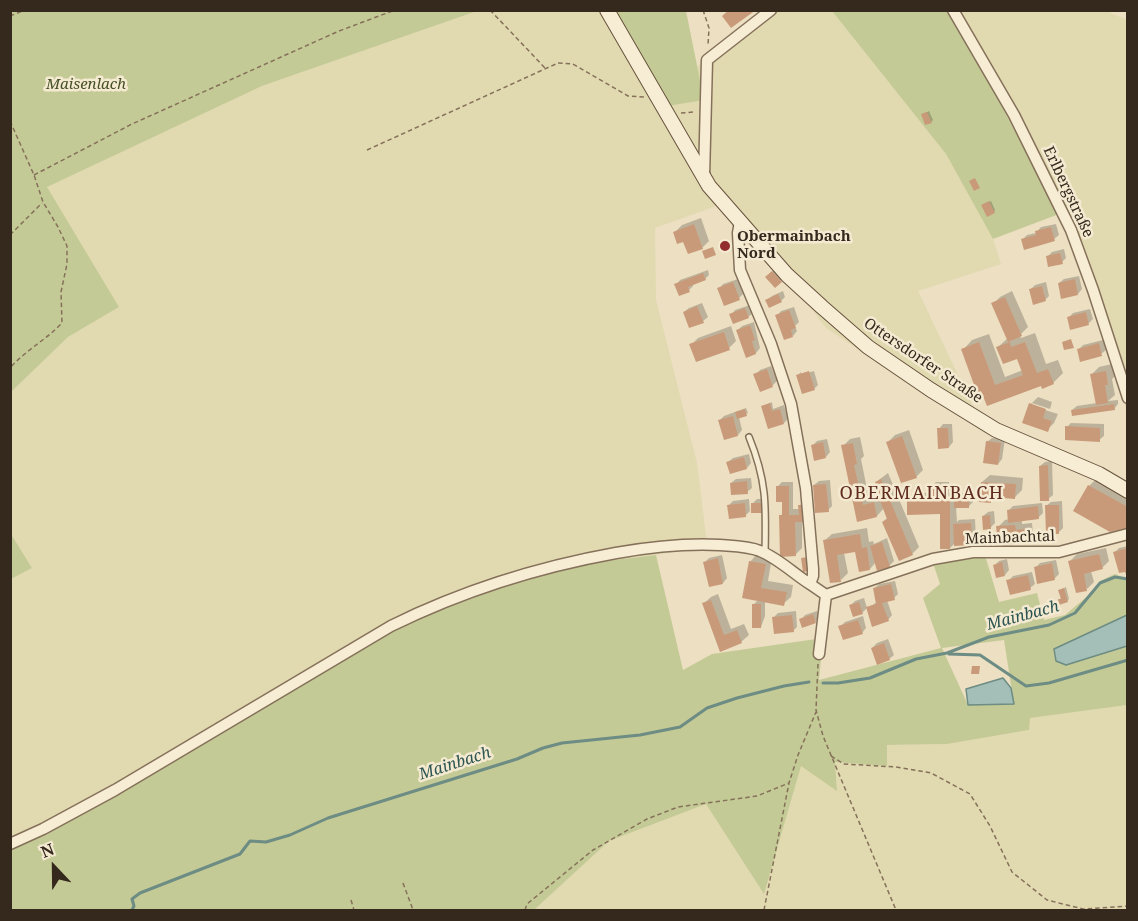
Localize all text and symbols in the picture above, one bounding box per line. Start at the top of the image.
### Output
park label: Maisenlach [46,76,126,94]
street label: Erlbergstraße [1039,144,1097,240]
place label: Obermainbach Nord [737,228,851,263]
marker: Obermainbach Nord [718,239,732,253]
street label: Ottersdorfer Straße [860,315,986,407]
district label: OBERMAINBACH [839,483,1005,505]
street label: Mainbachtal [965,527,1055,549]
water label: Mainbach [985,597,1061,635]
water label: Mainbach [417,743,493,785]
north arrow [24,837,84,897]
text: N [37,838,57,863]

